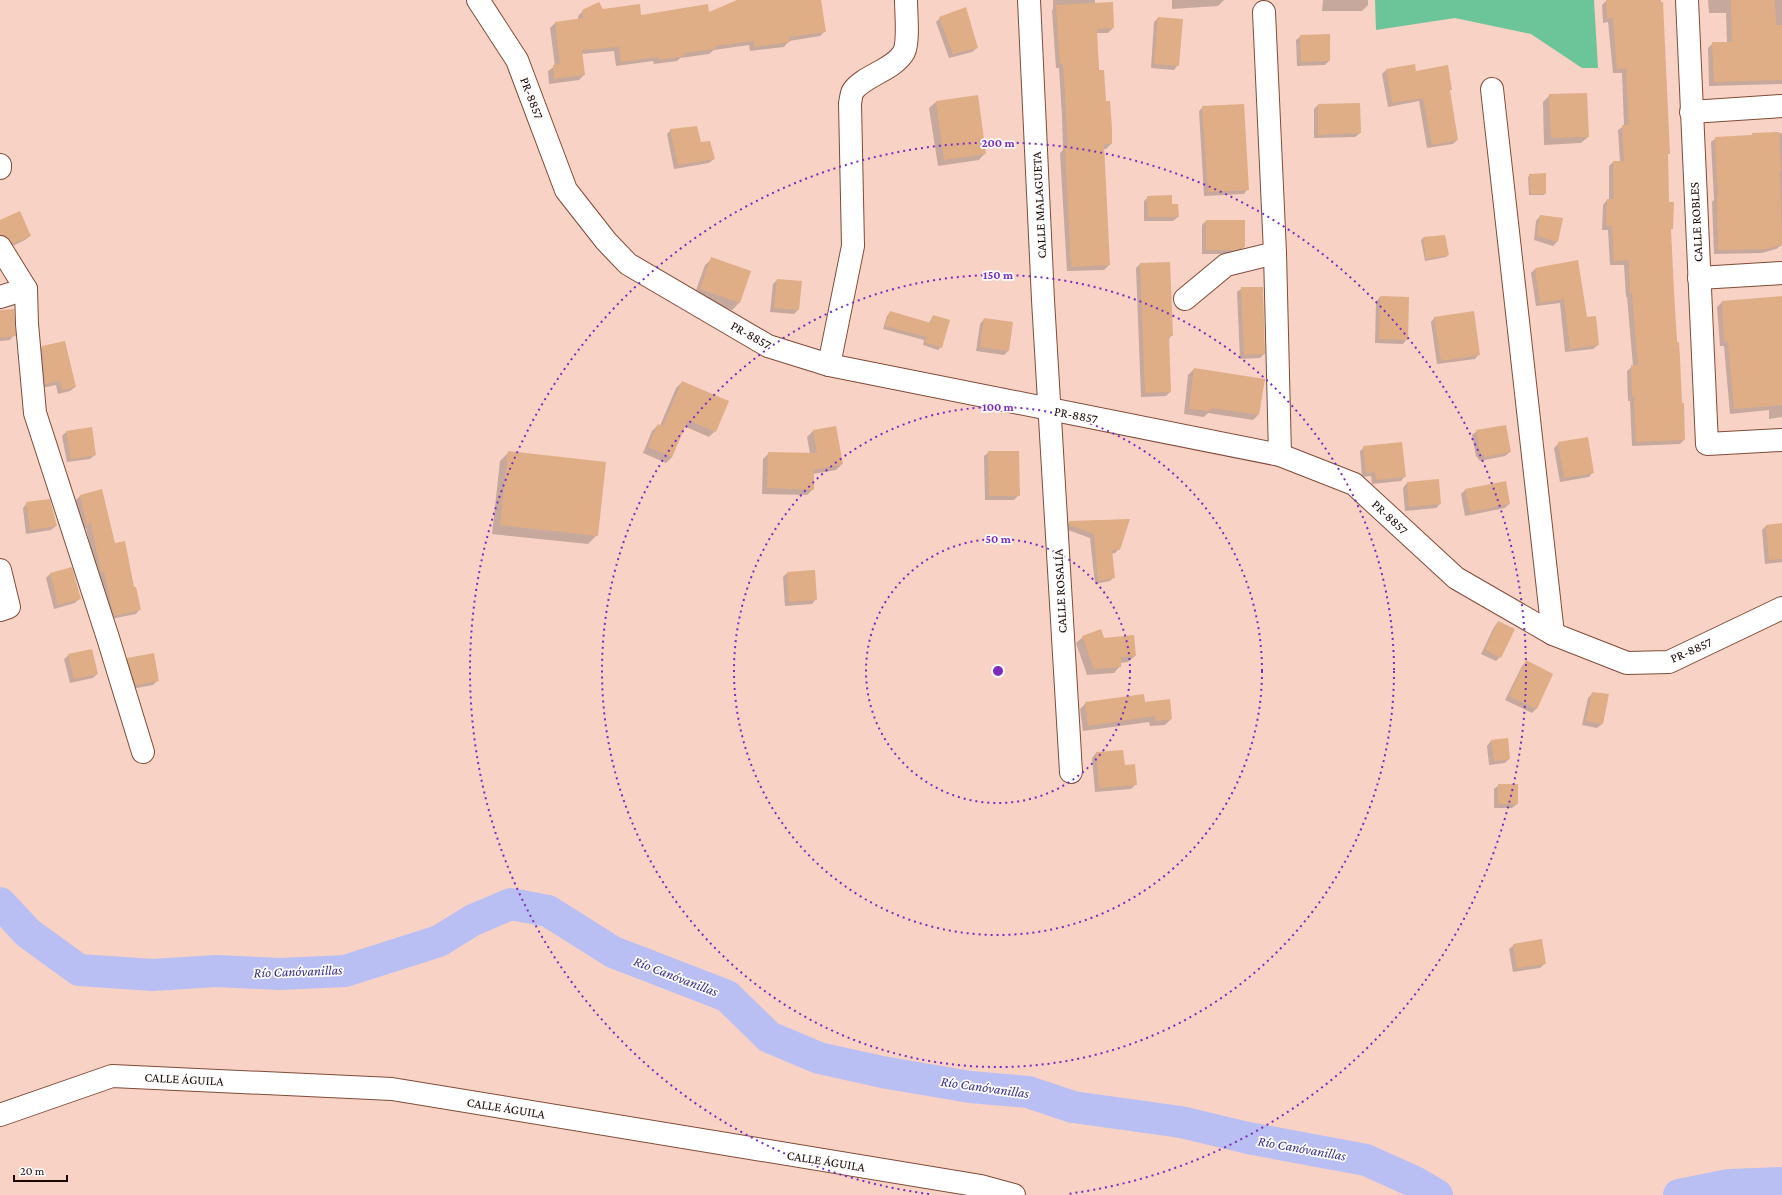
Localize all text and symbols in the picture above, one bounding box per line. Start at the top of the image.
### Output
street label: PR-8857 [517,75,547,121]
text: 200 m [981,136,1015,150]
street label: CALLE MALAGUETA [1029,151,1049,259]
street label: CALLE ROBLES [1686,182,1706,262]
text: 150 m [983,268,1014,282]
street label: PR-8857 [728,318,774,352]
text: 100 m [982,400,1015,414]
street label: PR-8857 [1053,403,1099,427]
street label: PR-8857 [1369,497,1411,537]
text: 50 m [985,532,1012,546]
street label: CALLE ROSALÍA [1050,548,1070,634]
street label: PR-8857 [1668,634,1714,666]
centre of rings [991,664,1005,678]
water label: Río Canóvanillas [632,953,721,1000]
water label: Río Canóvanillas [253,961,343,981]
street label: CALLE ÁGUILA [144,1069,225,1089]
water label: Río Canóvanillas [940,1073,1031,1101]
street label: CALLE ÁGUILA [466,1094,547,1122]
water label: Río Canóvanillas [1257,1132,1348,1164]
street label: CALLE ÁGUILA [786,1147,867,1175]
scale bar [14,1157,67,1183]
text: 20 m [20,1164,45,1178]

